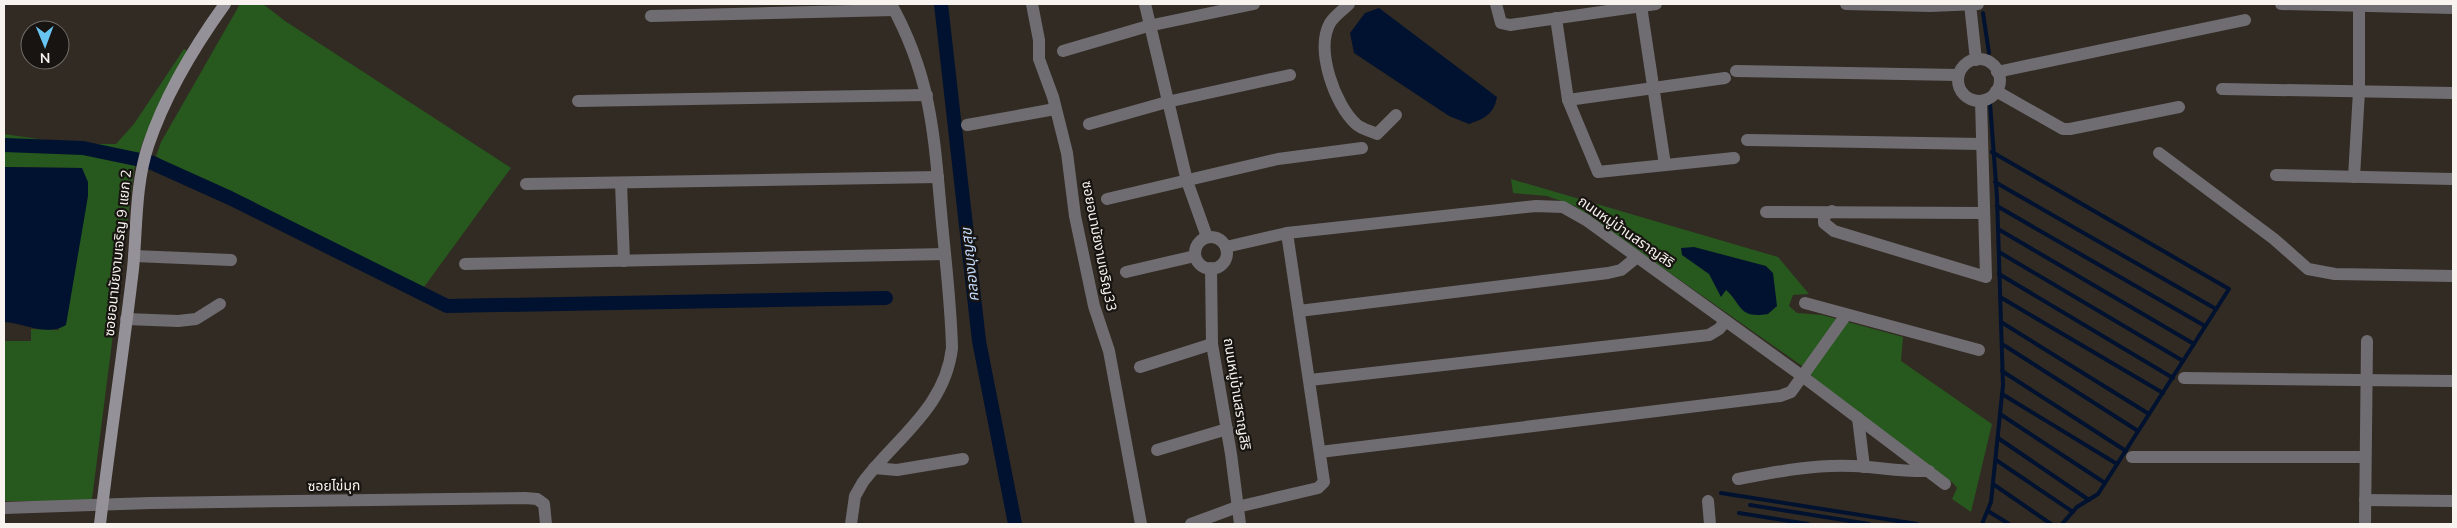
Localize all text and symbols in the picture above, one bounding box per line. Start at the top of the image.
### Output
north arrow [20,20,70,70]
text: N [40,48,51,67]
street label: ซอยอนามัยงามเจริญ 9 แยก 2 [100,169,136,337]
street label: ซอยอนามัยงามเจริญ33 [1077,179,1121,313]
street label: ถนนหมู่บ้านสราญสิริ [1574,192,1678,272]
water label: คลองบุญสุข [956,225,984,303]
street label: ถนนหมู่บ้านสราญสิริ [1219,337,1255,452]
street label: ซอยไข่มุก [307,476,361,496]

